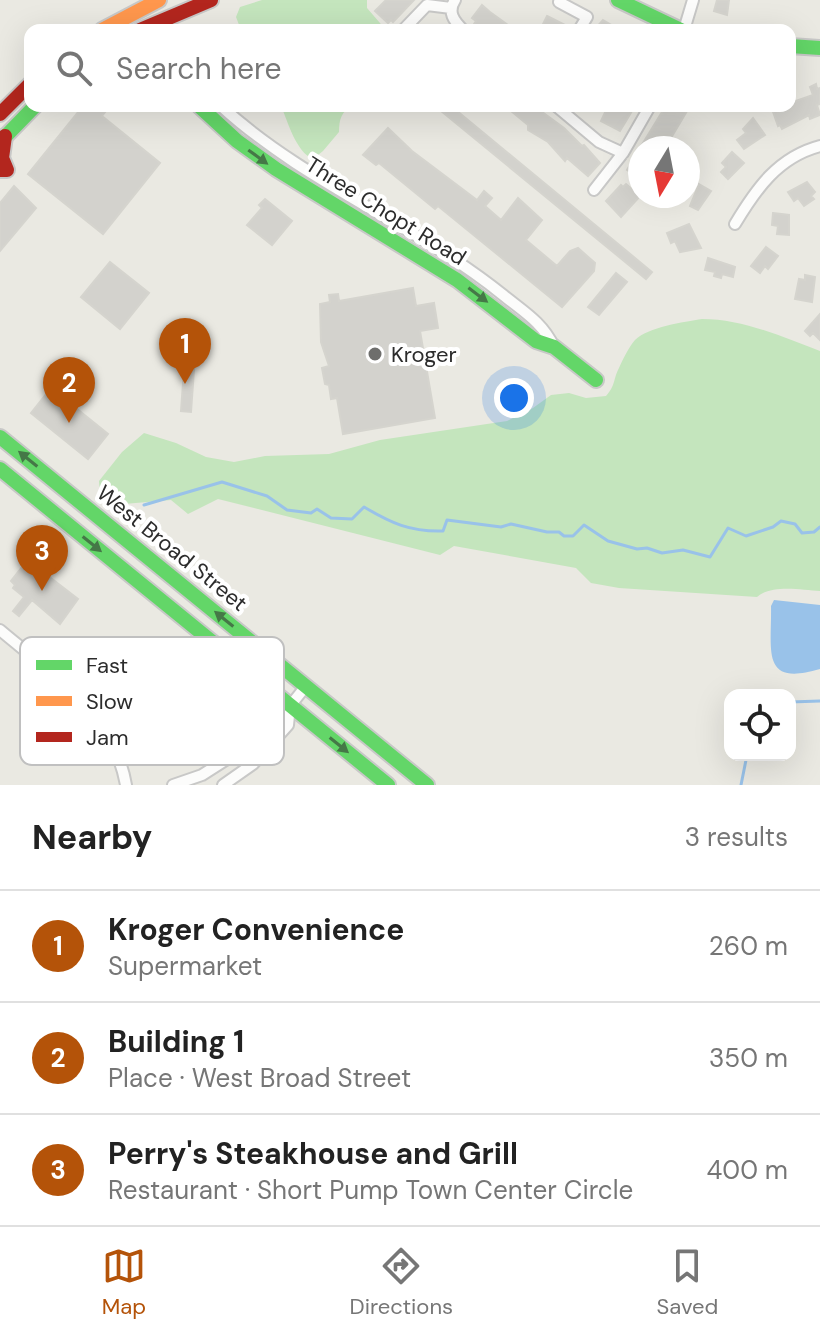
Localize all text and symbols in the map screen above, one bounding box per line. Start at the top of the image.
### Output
search box [24,24,796,112]
icon: search [52,46,96,90]
text: Search here [116,49,282,88]
north arrow [628,136,700,208]
one-way arrow [248,149,269,164]
street label: Three Chopt Road [300,150,472,272]
one-way arrow [468,287,488,303]
pin: 1 [159,318,211,384]
place label: Kroger [391,340,457,369]
marker: Kroger [366,345,384,363]
pin: 2 [43,357,95,423]
your location [494,378,534,418]
one-way arrow [18,451,38,468]
street label: West Broad Street [91,478,253,618]
pin: 3 [16,525,68,591]
one-way arrow [82,535,102,552]
one-way arrow [214,611,234,628]
legend [20,637,284,765]
text: Fast [86,651,128,680]
text: Slow [86,687,133,716]
map controls [724,689,796,761]
button: locate [724,689,796,761]
text: Jam [86,723,129,752]
one-way arrow [329,736,349,753]
text: Nearby [32,815,152,860]
text: 3 results [685,820,788,854]
text: Kroger Convenience [108,910,404,949]
text: 1 [53,929,63,963]
text: 260 m [709,929,788,963]
text: Supermarket [108,949,262,983]
text: Building 1 [108,1022,244,1061]
text: 2 [50,1041,66,1075]
text: 350 m [709,1041,788,1075]
text: Place · West Broad Street [108,1061,411,1095]
text: Perry's Steakhouse and Grill [108,1134,518,1173]
text: 3 [50,1153,66,1187]
text: 400 m [707,1153,788,1187]
text: Restaurant · Short Pump Town Center Circle [108,1173,633,1207]
tab: Map [102,1244,146,1321]
tab: Directions [350,1244,453,1321]
tab: Saved [657,1244,718,1321]

